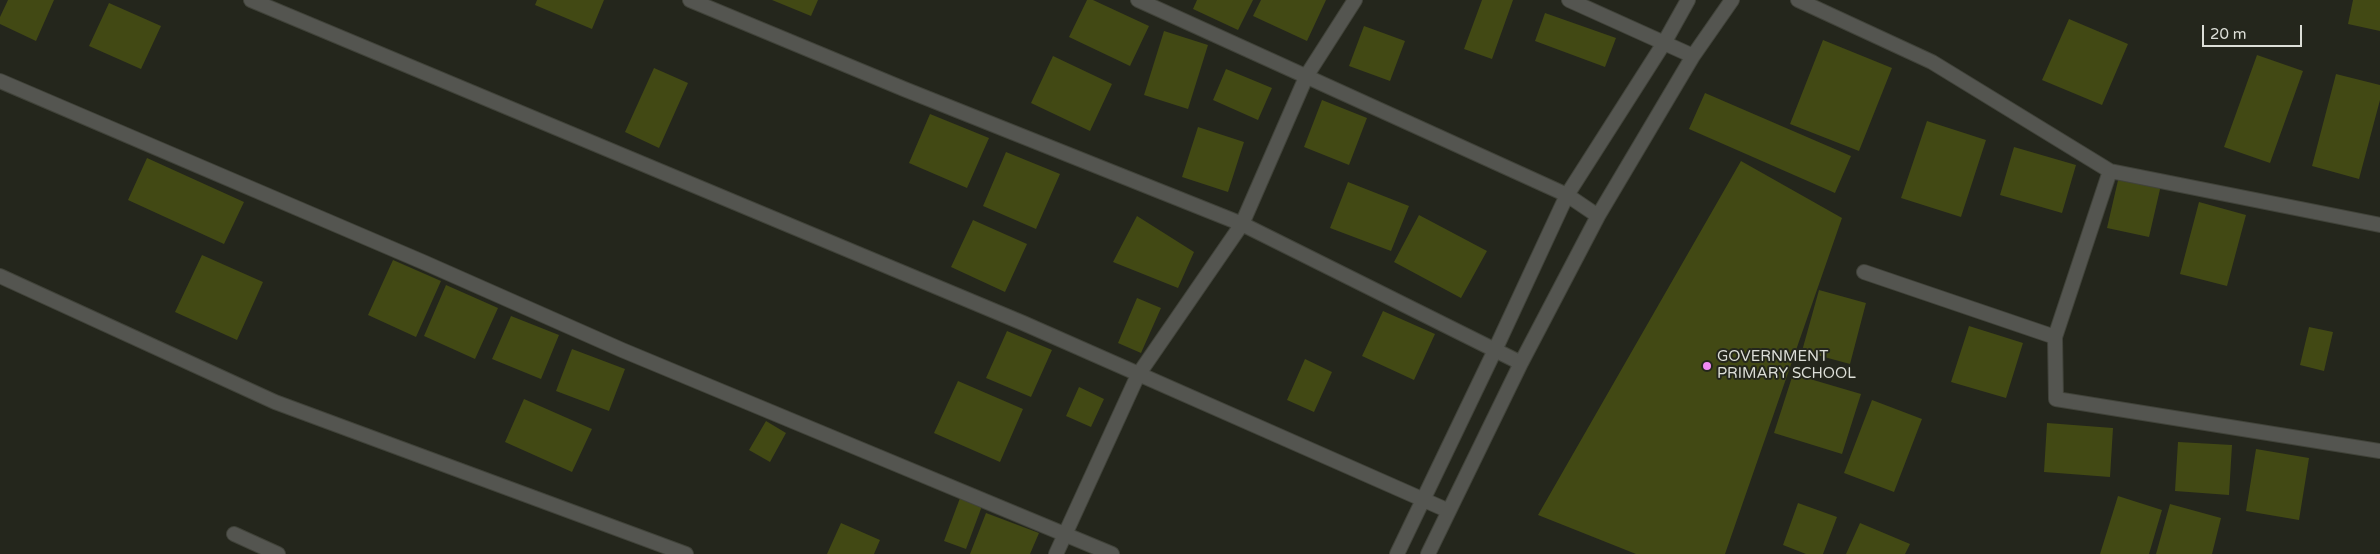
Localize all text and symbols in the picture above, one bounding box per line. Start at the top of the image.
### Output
scale bar [2205,15,2305,47]
text: 20 m [2210,25,2247,43]
place label: GOVERNMENT PRIMARY SCHOOL [1717,348,1856,383]
marker: GOVERNMENT PRIMARY SCHOOL [1701,360,1713,372]

